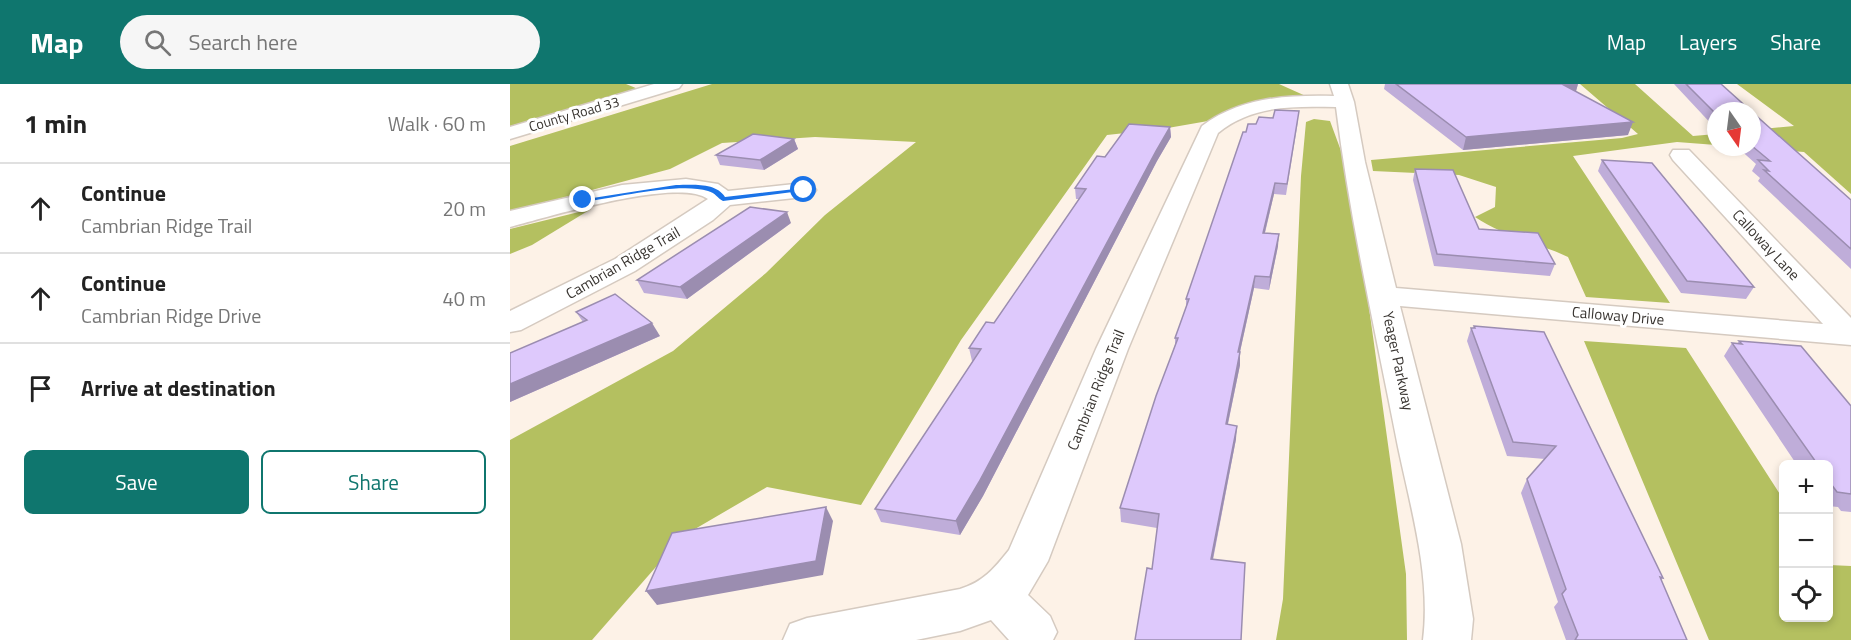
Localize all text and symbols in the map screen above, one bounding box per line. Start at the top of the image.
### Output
search box [120,15,540,69]
text: Map [30,21,84,64]
text: Search here [189,25,298,59]
icon: search [141,26,174,59]
text: Map [1607,26,1646,58]
text: Layers [1679,26,1737,58]
text: Share [1770,26,1821,58]
street label: County Road 33 [526,91,622,137]
north arrow [1707,102,1761,156]
text: 1 min [24,104,87,143]
text: Walk · 60 m [388,108,486,139]
text: Continue [81,176,166,210]
route start [790,176,816,202]
route end [569,186,595,212]
icon: ahead [24,192,57,225]
text: 20 m [442,193,486,224]
street label: Calloway Lane [1727,204,1806,285]
text: Cambrian Ridge Trail [81,210,252,241]
street label: Cambrian Ridge Trail [561,220,684,305]
text: Continue [81,266,166,300]
icon: ahead [24,282,57,315]
text: 40 m [442,283,486,314]
text: Cambrian Ridge Drive [81,300,261,331]
street label: Calloway Drive [1571,300,1665,331]
street label: Yeager Parkway [1377,309,1420,413]
street label: Cambrian Ridge Trail [1061,326,1130,454]
text: Arrive at destination [81,371,276,405]
icon: arrive [24,372,57,405]
button: Save [24,450,249,514]
button: Share [261,450,486,514]
map controls [1779,460,1833,622]
button: + [1779,460,1833,514]
button: − [1779,514,1833,568]
button: locate [1779,568,1833,622]

